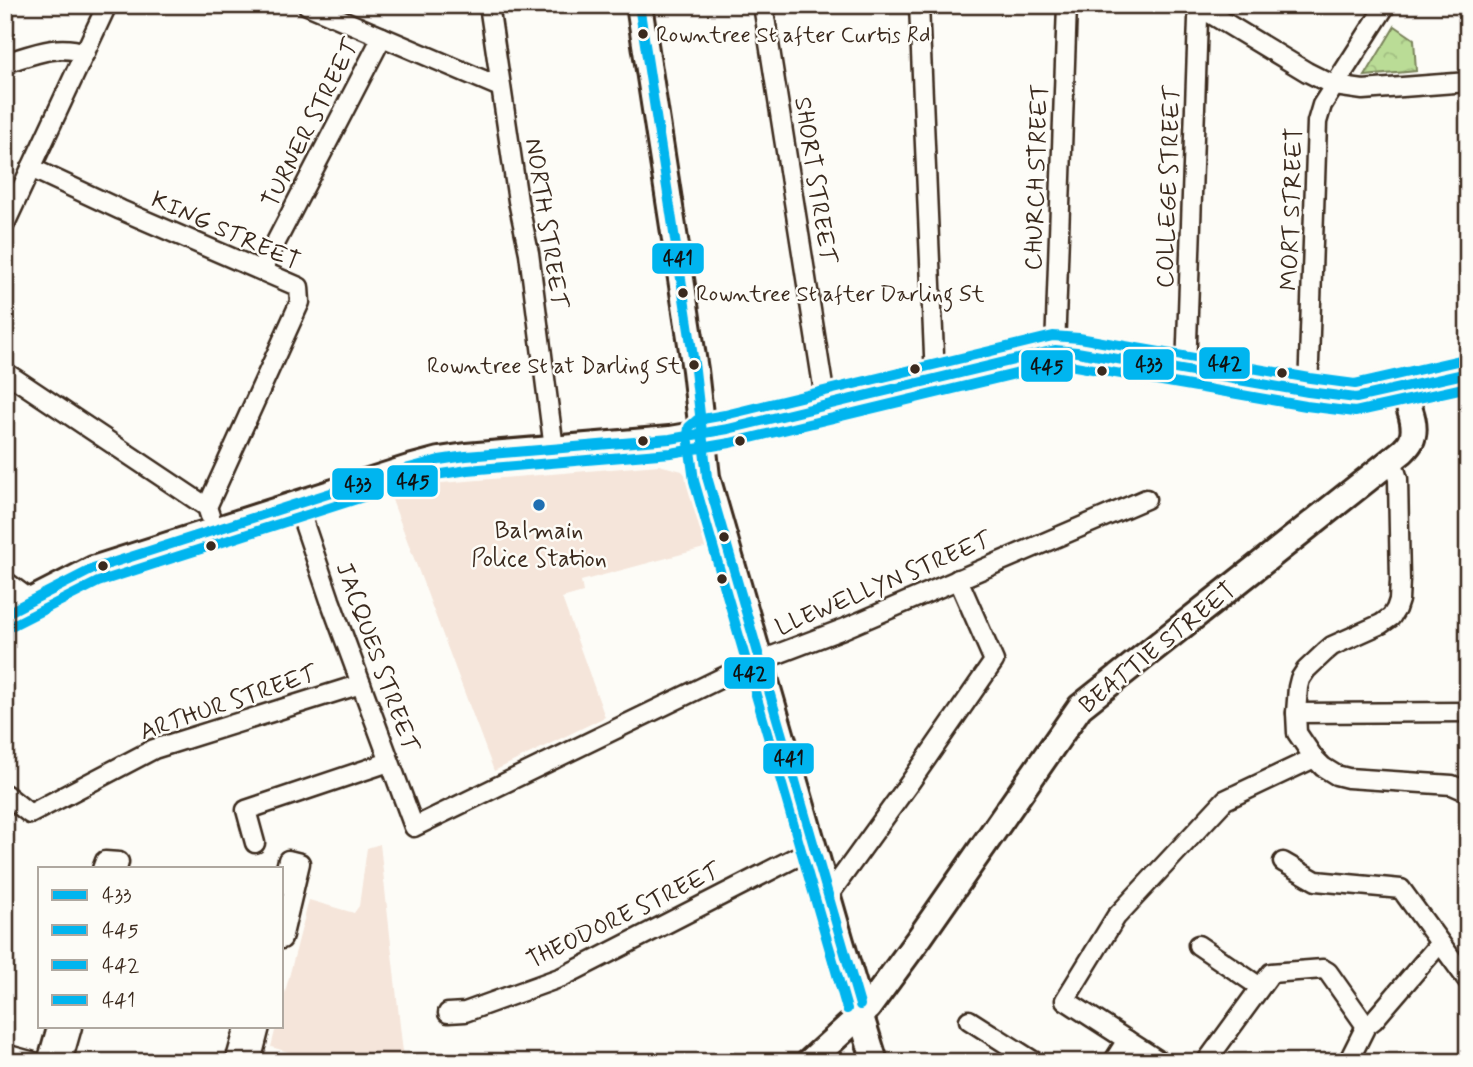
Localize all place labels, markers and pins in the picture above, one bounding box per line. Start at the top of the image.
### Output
place label: Rowntree St after Curtis Rd [656,22,930,50]
marker: Rowntree St after Curtis Rd [636,27,650,41]
place label: Rowntree St after Darling St [696,281,985,312]
marker: Rowntree St after Darling St [676,286,690,300]
place label: Rowntree St at Darling St [427,353,681,384]
marker: Rowntree St at Darling St [687,358,701,372]
unlabelled marker [908,362,922,376]
unlabelled marker [1095,364,1109,378]
unlabelled marker [1275,366,1289,380]
unlabelled marker [636,434,650,448]
unlabelled marker [733,434,747,448]
marker: Balmain Police Station [531,497,547,513]
place label: Balmain Police Station [471,516,607,575]
unlabelled marker [717,530,731,544]
unlabelled marker [204,539,218,553]
unlabelled marker [96,559,110,573]
unlabelled marker [715,572,729,586]

